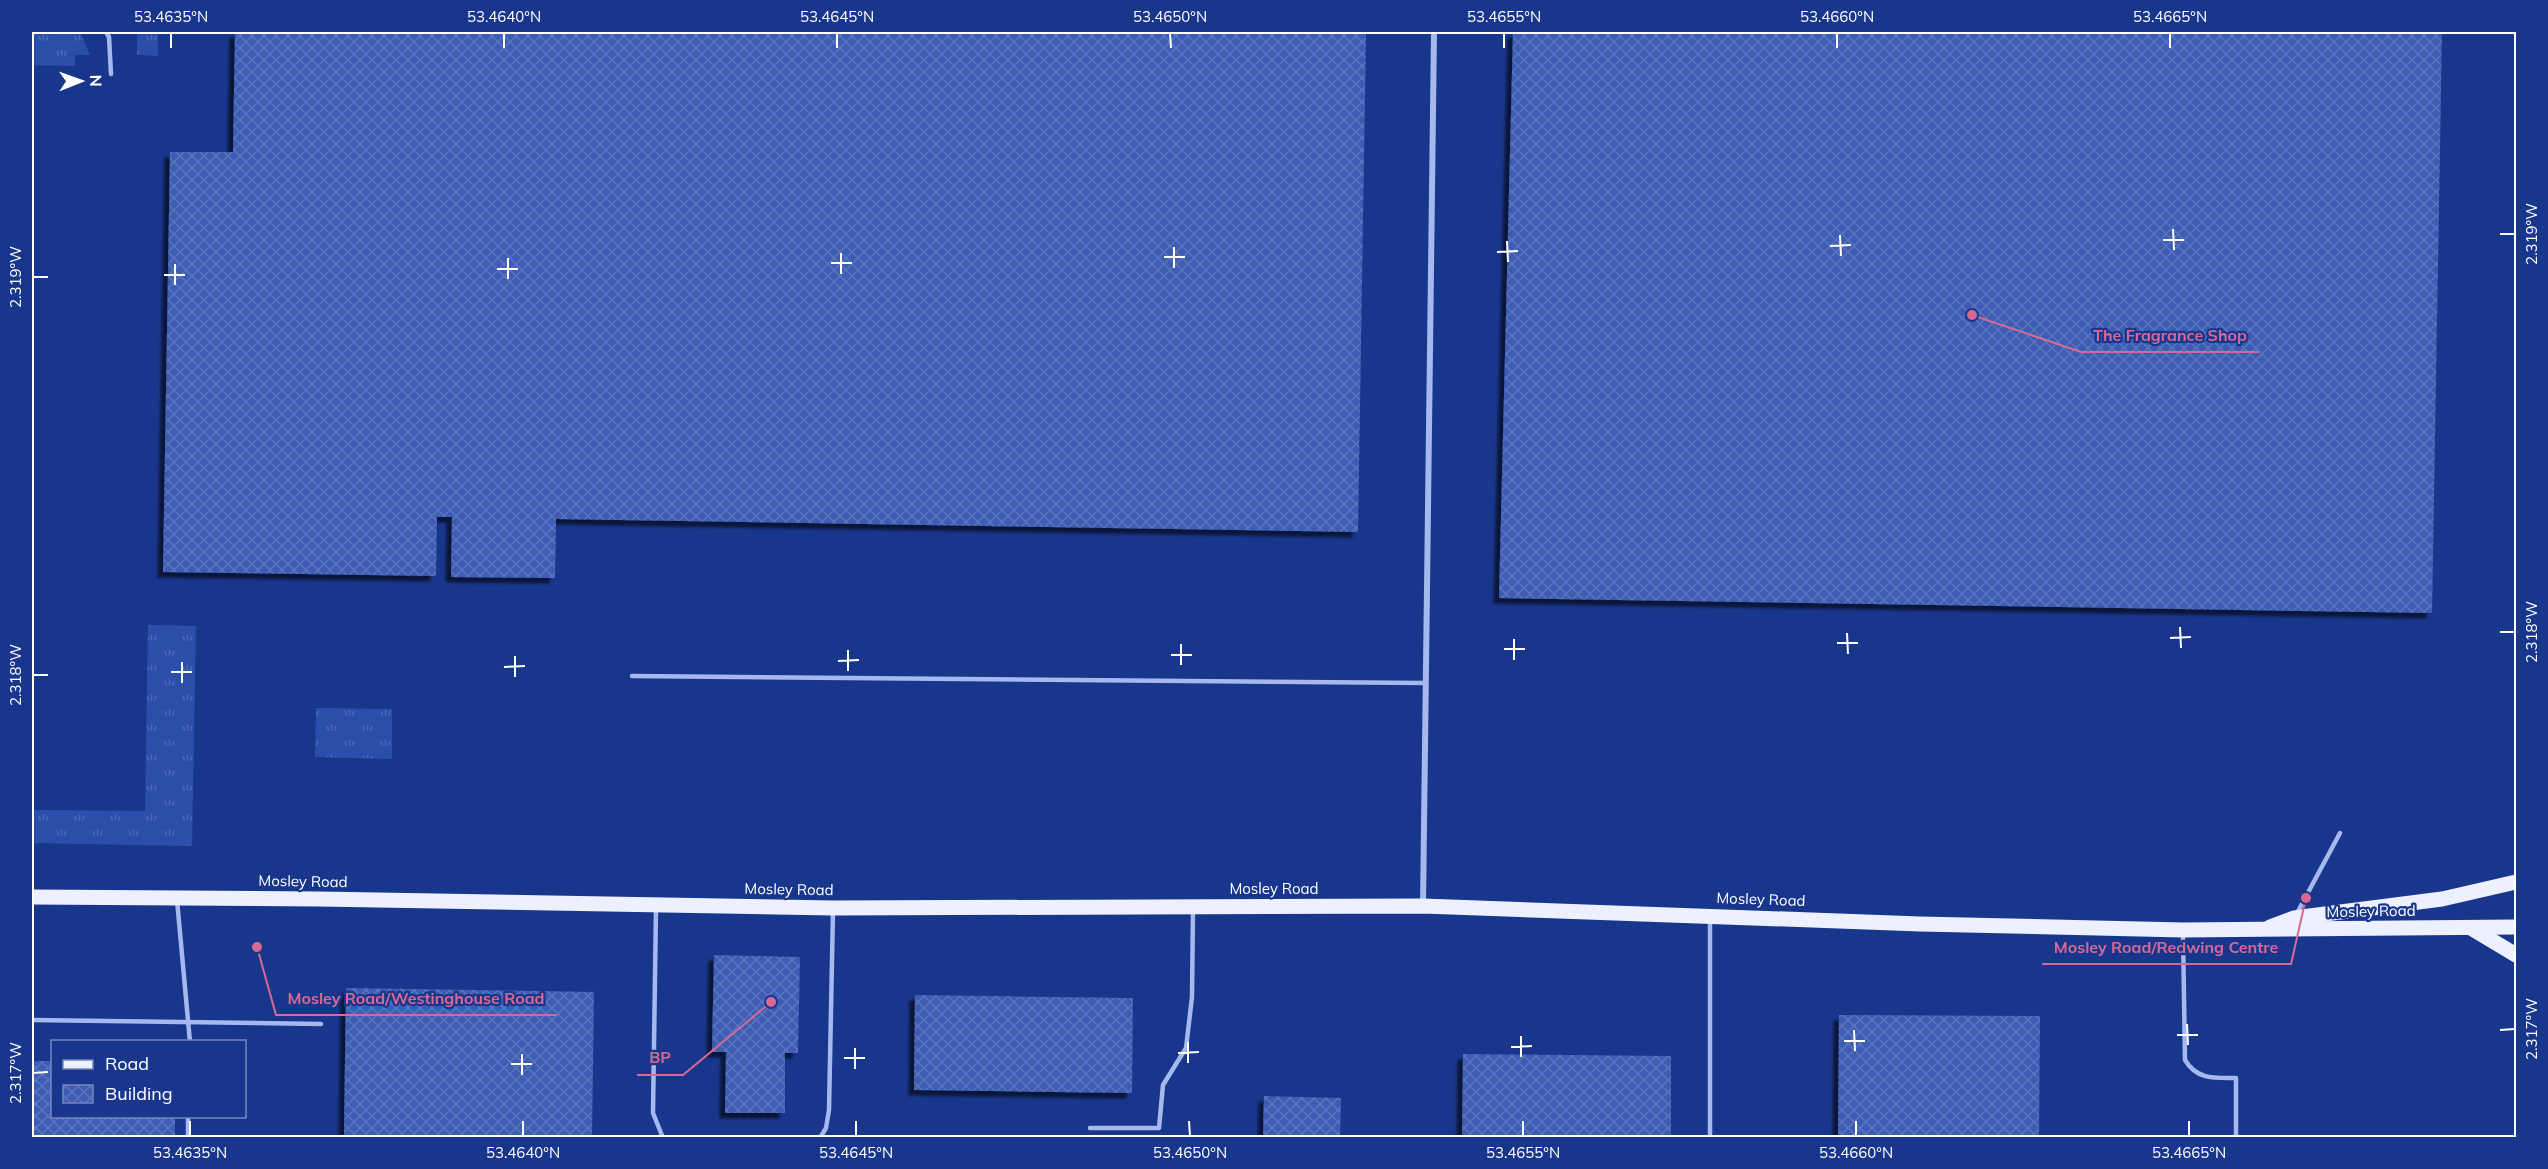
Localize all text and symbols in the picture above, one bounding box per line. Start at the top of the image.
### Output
text: 53.4635°N [134,7,208,26]
text: 53.4640°N [467,7,541,26]
text: 53.4645°N [800,7,874,26]
text: 53.4650°N [1133,7,1207,26]
text: 53.4655°N [1467,7,1541,26]
text: 53.4660°N [1800,7,1874,26]
text: 53.4665°N [2133,7,2207,26]
north arrow [51,51,111,111]
text: N [86,75,106,87]
text: 2.319°W [2522,203,2541,265]
text: 2.319°W [6,246,25,308]
callout: The Fragrance Shop [2081,318,2259,352]
text: The Fragrance Shop [2093,325,2247,345]
text: 2.318°W [2522,601,2541,663]
text: 2.318°W [6,644,25,706]
street label: Mosley Road [258,871,348,891]
street label: Mosley Road [744,879,834,899]
street label: Mosley Road [1229,879,1319,898]
street label: Mosley Road [1716,888,1806,910]
street label: Mosley Road [2326,901,2416,921]
callout: Mosley Road/Redwing Centre [2042,930,2291,964]
text: Mosley Road/Redwing Centre [2054,937,2278,957]
callout: Mosley Road/Westinghouse Road [276,981,557,1015]
text: Mosley Road/Westinghouse Road [288,988,544,1008]
text: 2.317°W [2522,998,2541,1060]
legend [51,1040,246,1118]
callout: BP [637,1041,683,1075]
text: 2.317°W [6,1042,25,1104]
text: BP [649,1047,671,1067]
text: Road [105,1052,149,1075]
text: Building [105,1082,173,1105]
text: 53.4635°N [153,1143,227,1162]
text: 53.4640°N [486,1143,560,1162]
text: 53.4645°N [819,1143,893,1162]
text: 53.4650°N [1153,1143,1227,1162]
text: 53.4655°N [1486,1143,1560,1162]
text: 53.4660°N [1819,1143,1893,1162]
text: 53.4665°N [2152,1143,2226,1162]

